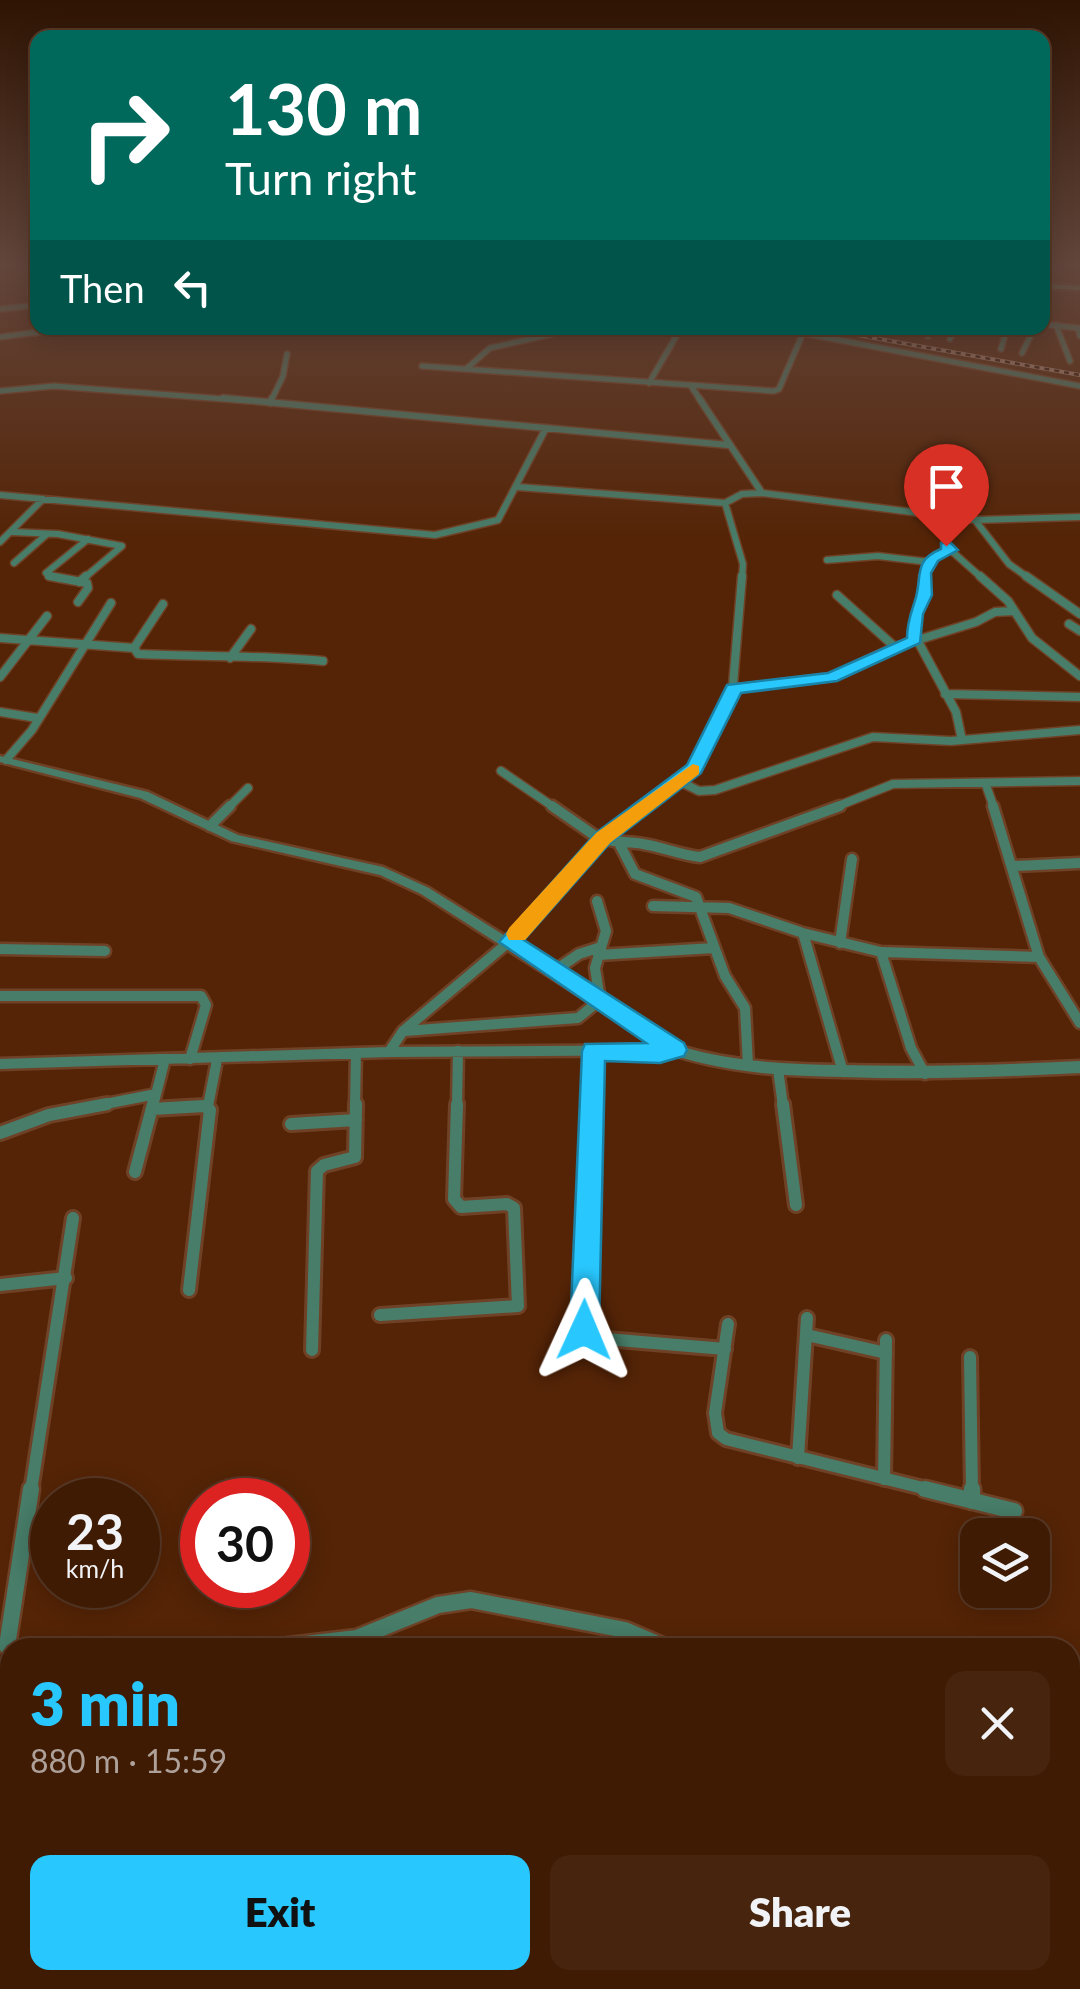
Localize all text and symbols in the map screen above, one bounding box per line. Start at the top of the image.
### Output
text: 130 m [225,66,422,150]
icon: right [60,70,190,200]
text: Turn right [225,151,416,205]
icon: left [165,260,220,315]
text: Then [60,265,145,311]
pin [904,444,989,547]
icon: arrive [919,459,974,514]
position arrow [532,1278,636,1382]
speed limit sign: 30 [180,1478,310,1608]
text: 23 [66,1501,124,1561]
map controls [960,1518,1050,1608]
button: layers [960,1518,1050,1608]
text: km/h [66,1553,124,1583]
text: 3 min [30,1667,180,1739]
button: close [945,1671,1050,1776]
text: 880 m · 15:59 [30,1741,227,1780]
button: Exit [30,1855,530,1970]
button: Share [550,1855,1050,1970]

